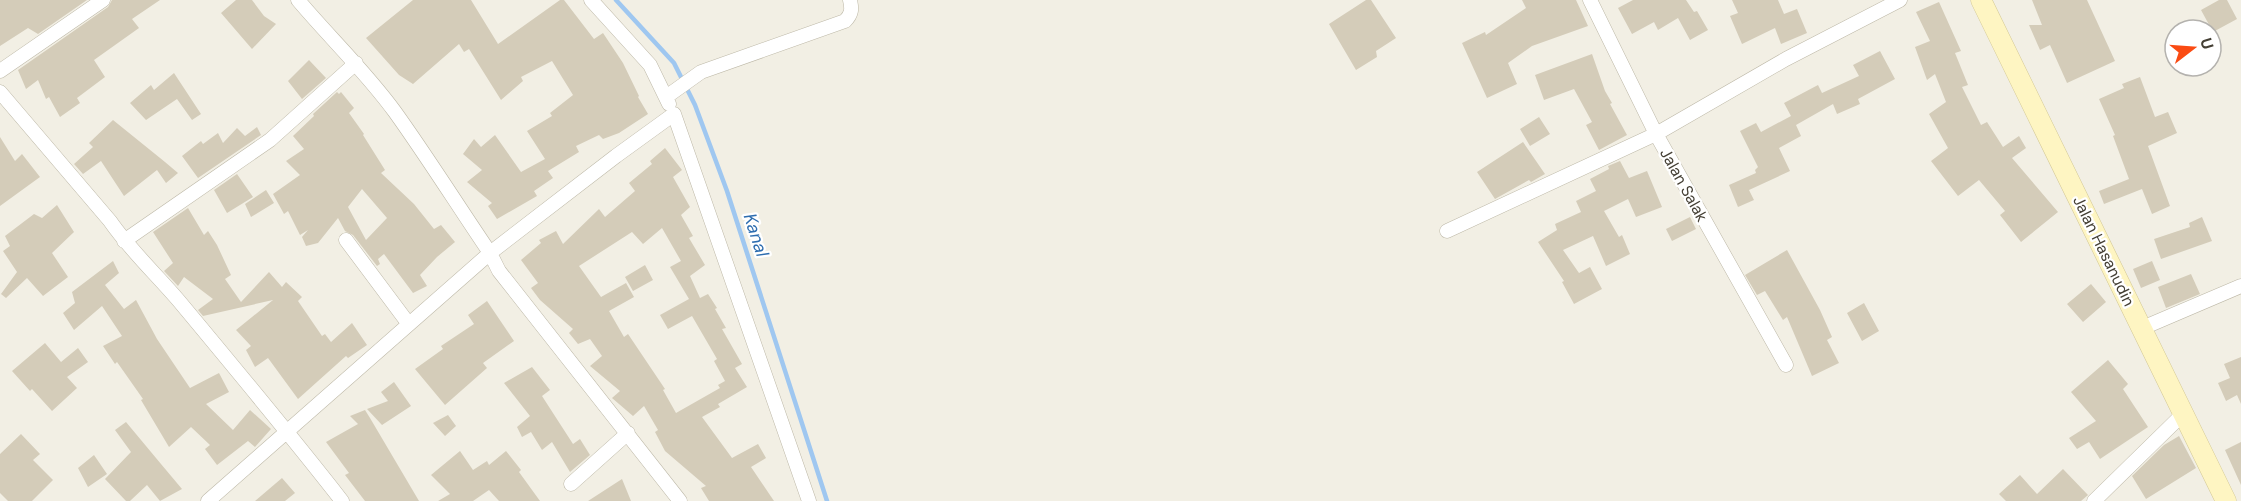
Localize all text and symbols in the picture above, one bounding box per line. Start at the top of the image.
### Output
north arrow [2163,18,2223,78]
text: U [2195,35,2219,52]
street label: Jalan Salak [1655,145,1713,225]
street label: Jalan Hasanudin [2068,192,2140,310]
water label: Kanal [738,210,775,261]

